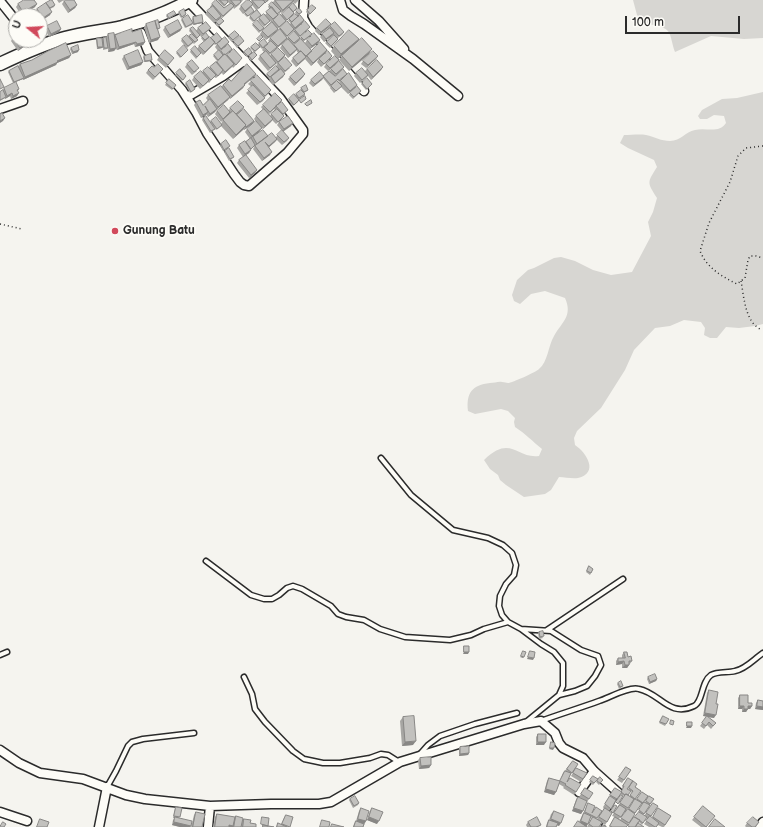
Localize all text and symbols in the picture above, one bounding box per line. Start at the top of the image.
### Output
north arrow [8,8,48,48]
scale bar [627,8,742,34]
text: 100 m [632,15,664,30]
text: U [10,19,24,30]
place label: Gunung Batu [123,224,195,238]
marker: Gunung Batu [110,226,120,236]

